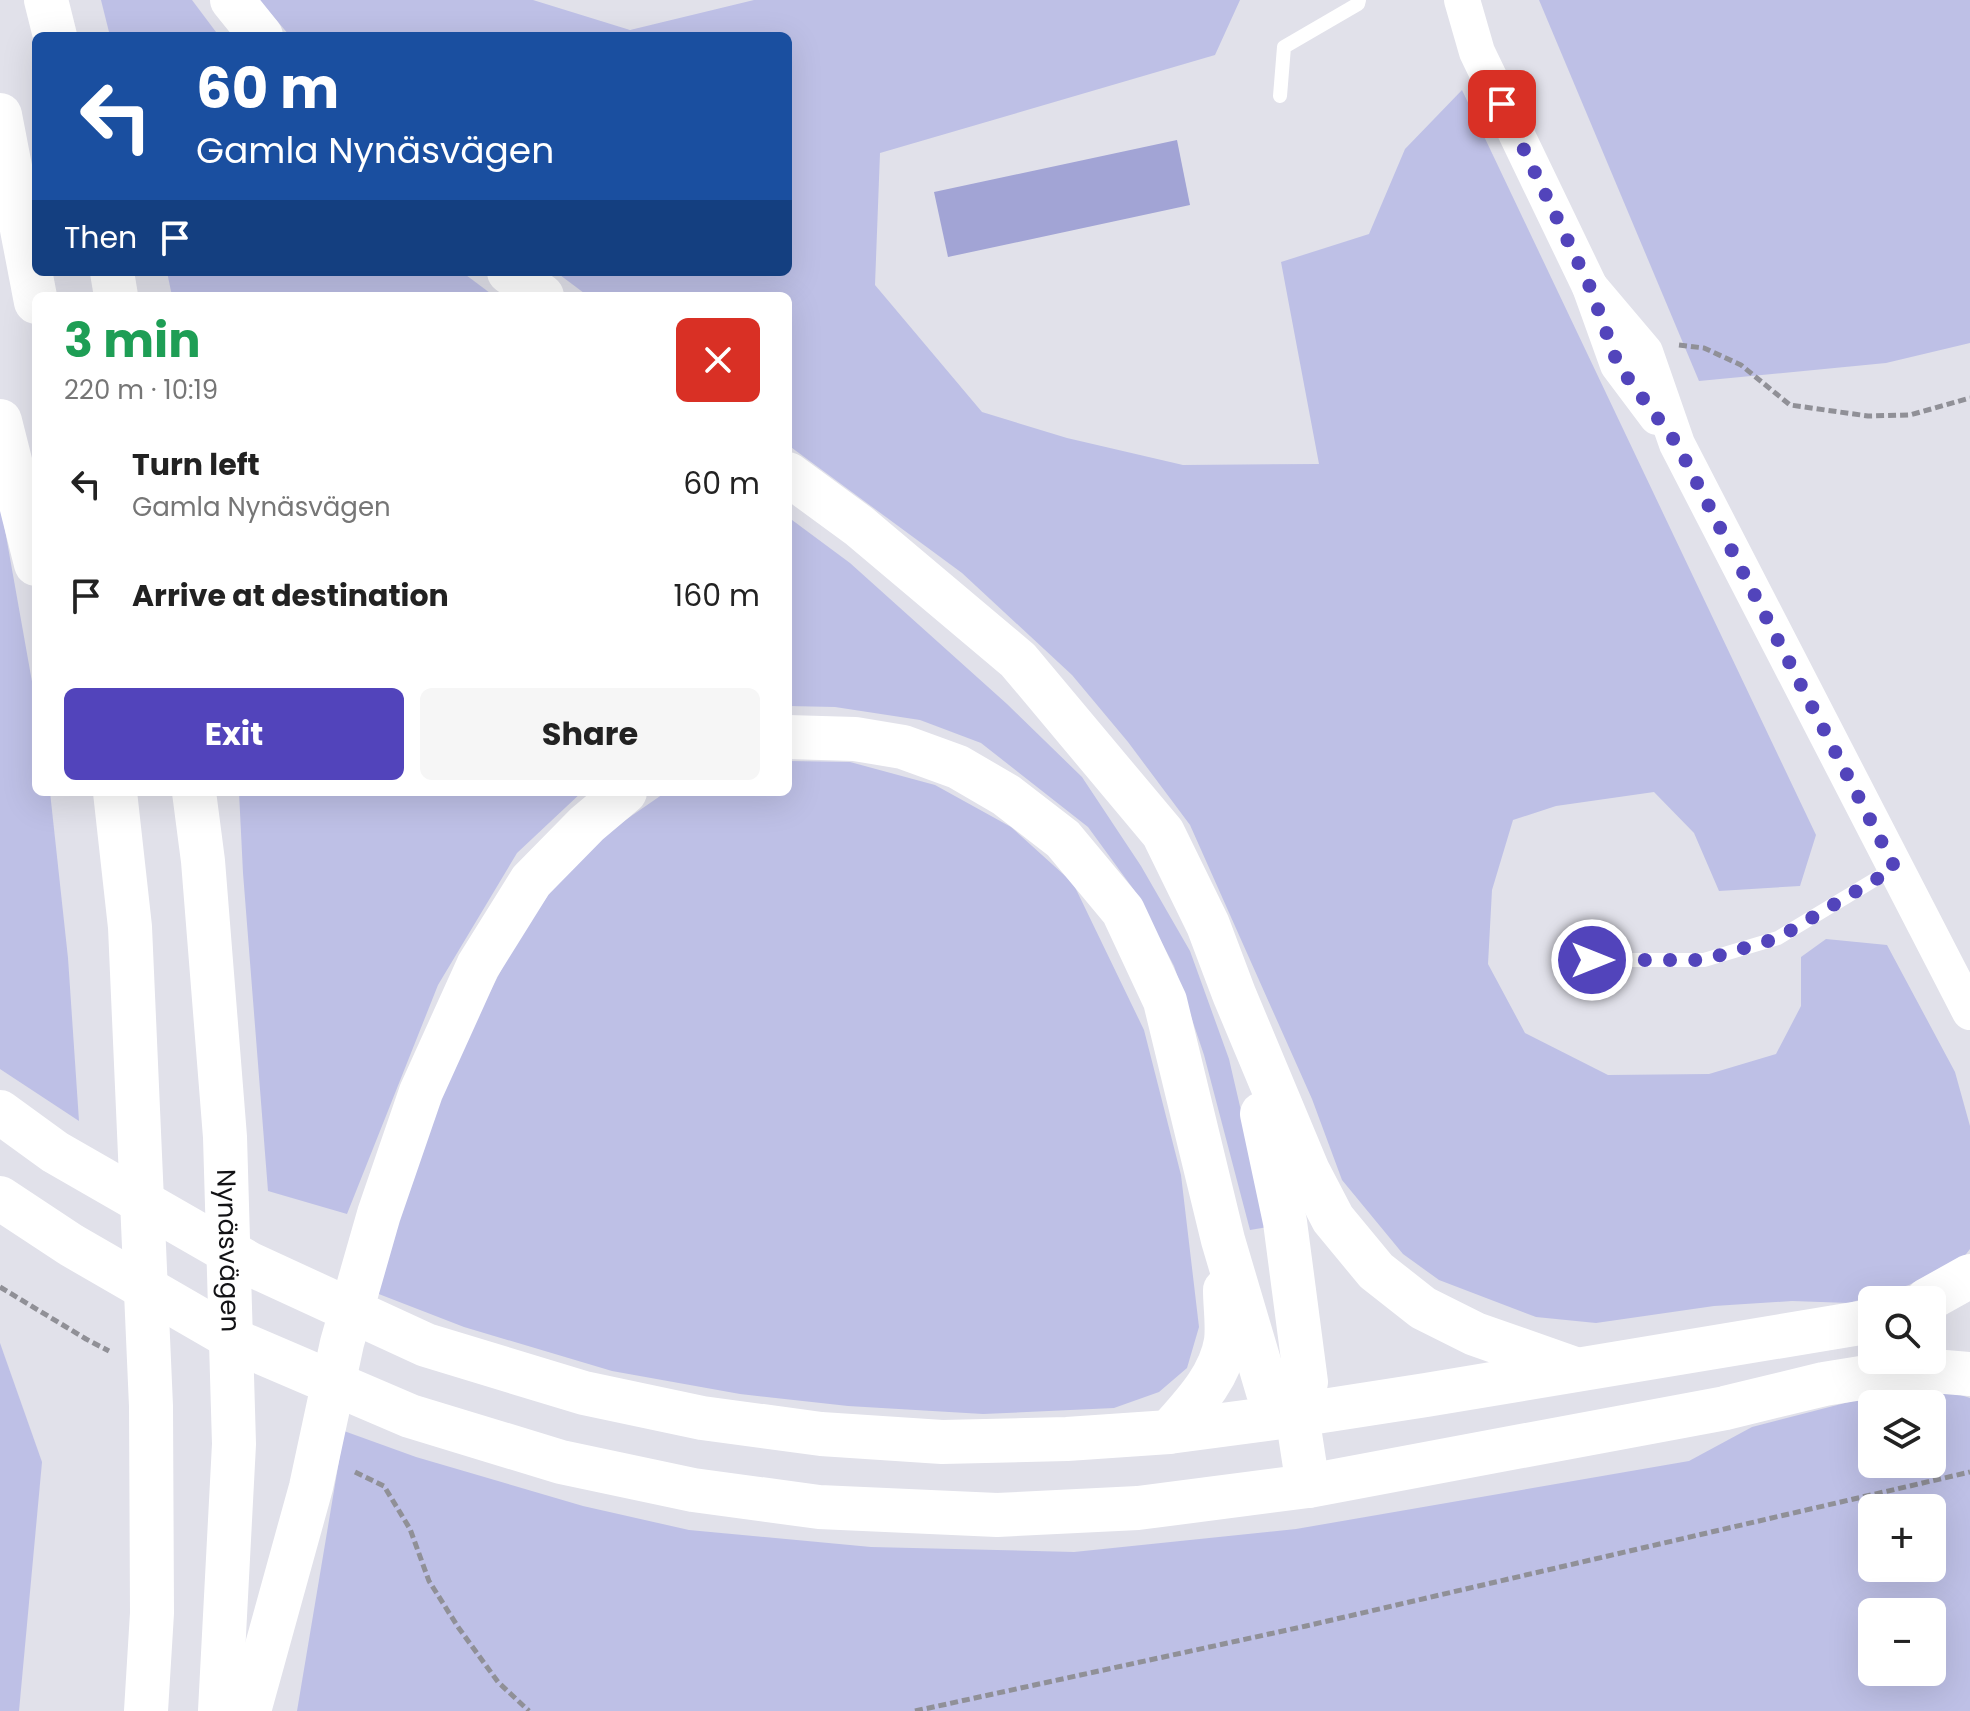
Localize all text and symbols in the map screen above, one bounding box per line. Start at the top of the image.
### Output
text: 60 m [196,49,339,128]
icon: left [64,64,168,168]
pin [1468,70,1536,138]
icon: arrive [1480,82,1524,126]
text: Gamla Nynäsvägen [196,125,554,176]
text: Then [64,216,137,259]
icon: arrive [153,216,197,260]
text: 3 min [64,307,201,374]
button: close [676,318,760,402]
text: 220 m · 10:19 [64,372,218,408]
text: Turn left [132,443,260,486]
icon: left [64,462,108,506]
text: 60 m [683,462,760,505]
text: Gamla Nynäsvägen [132,489,391,525]
icon: arrive [64,574,108,618]
text: Arrive at destination [132,574,449,617]
text: 160 m [674,574,760,617]
button: Exit [64,688,404,780]
button: Share [420,688,760,780]
position arrow [1550,918,1634,1002]
street label: Nynäsvägen [208,1168,249,1333]
map controls [1858,1286,1946,1686]
button: search [1858,1286,1946,1374]
button: layers [1858,1390,1946,1478]
button: + [1858,1494,1946,1582]
button: − [1858,1598,1946,1686]

